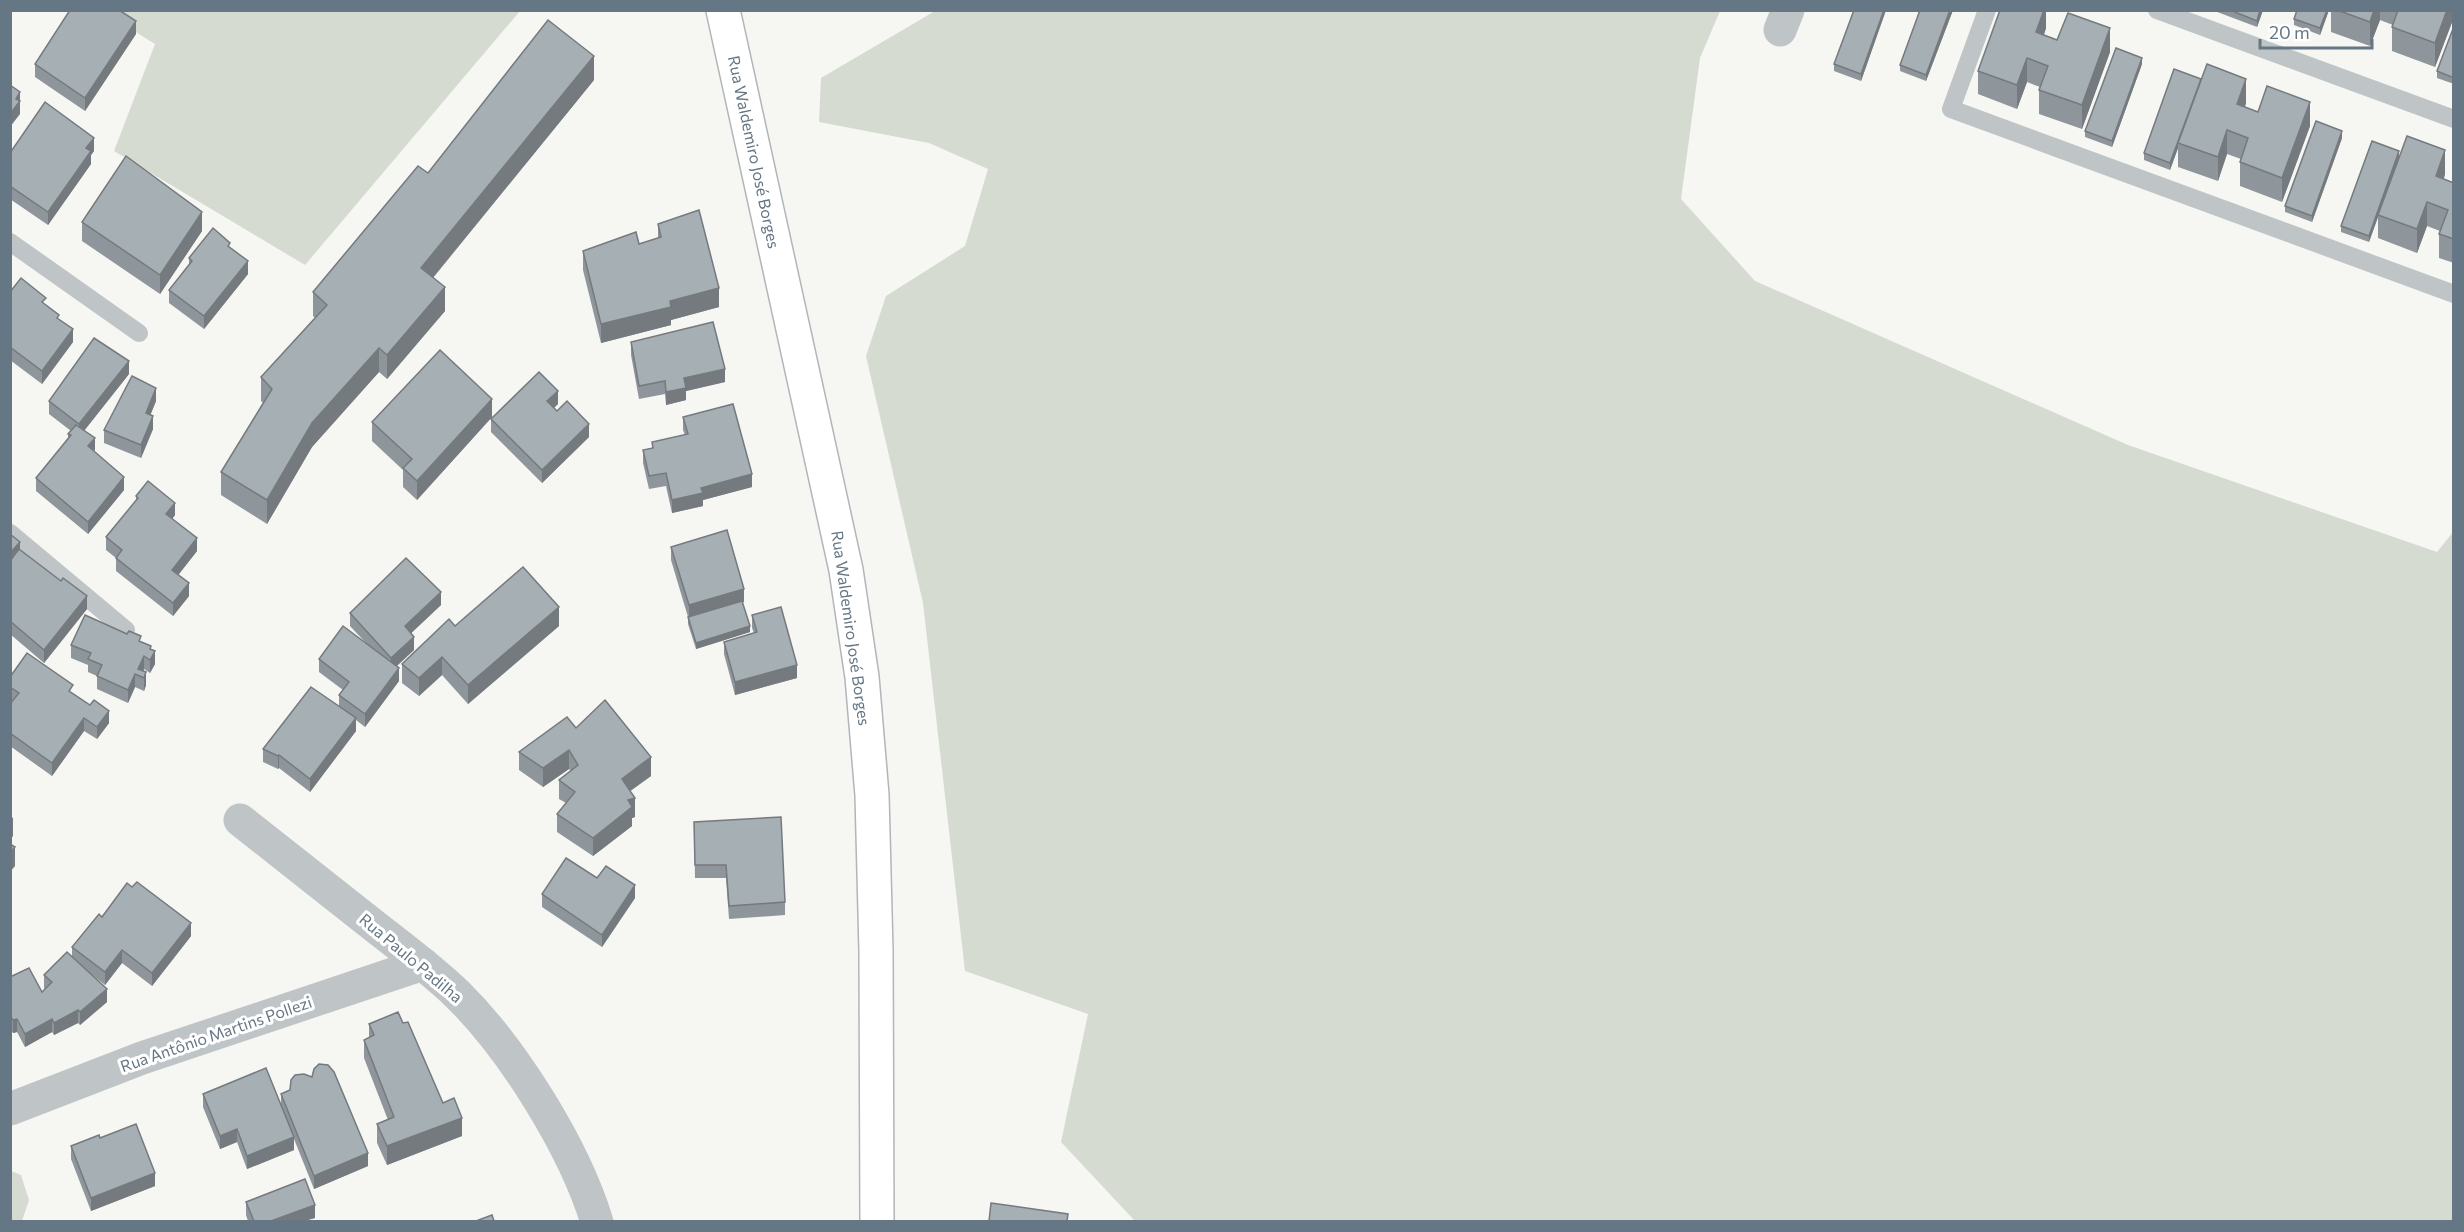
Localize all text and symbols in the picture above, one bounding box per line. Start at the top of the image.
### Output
scale bar [2260,12,2372,50]
text: 20 m [2269,21,2310,43]
street label: Rua Waldemiro José Borges [725,54,784,250]
street label: Rua Waldemiro José Borges [828,529,875,727]
street label: Rua Paulo Padilha [356,909,467,1006]
street label: Rua Antônio Martins Pollezi [118,992,314,1075]

